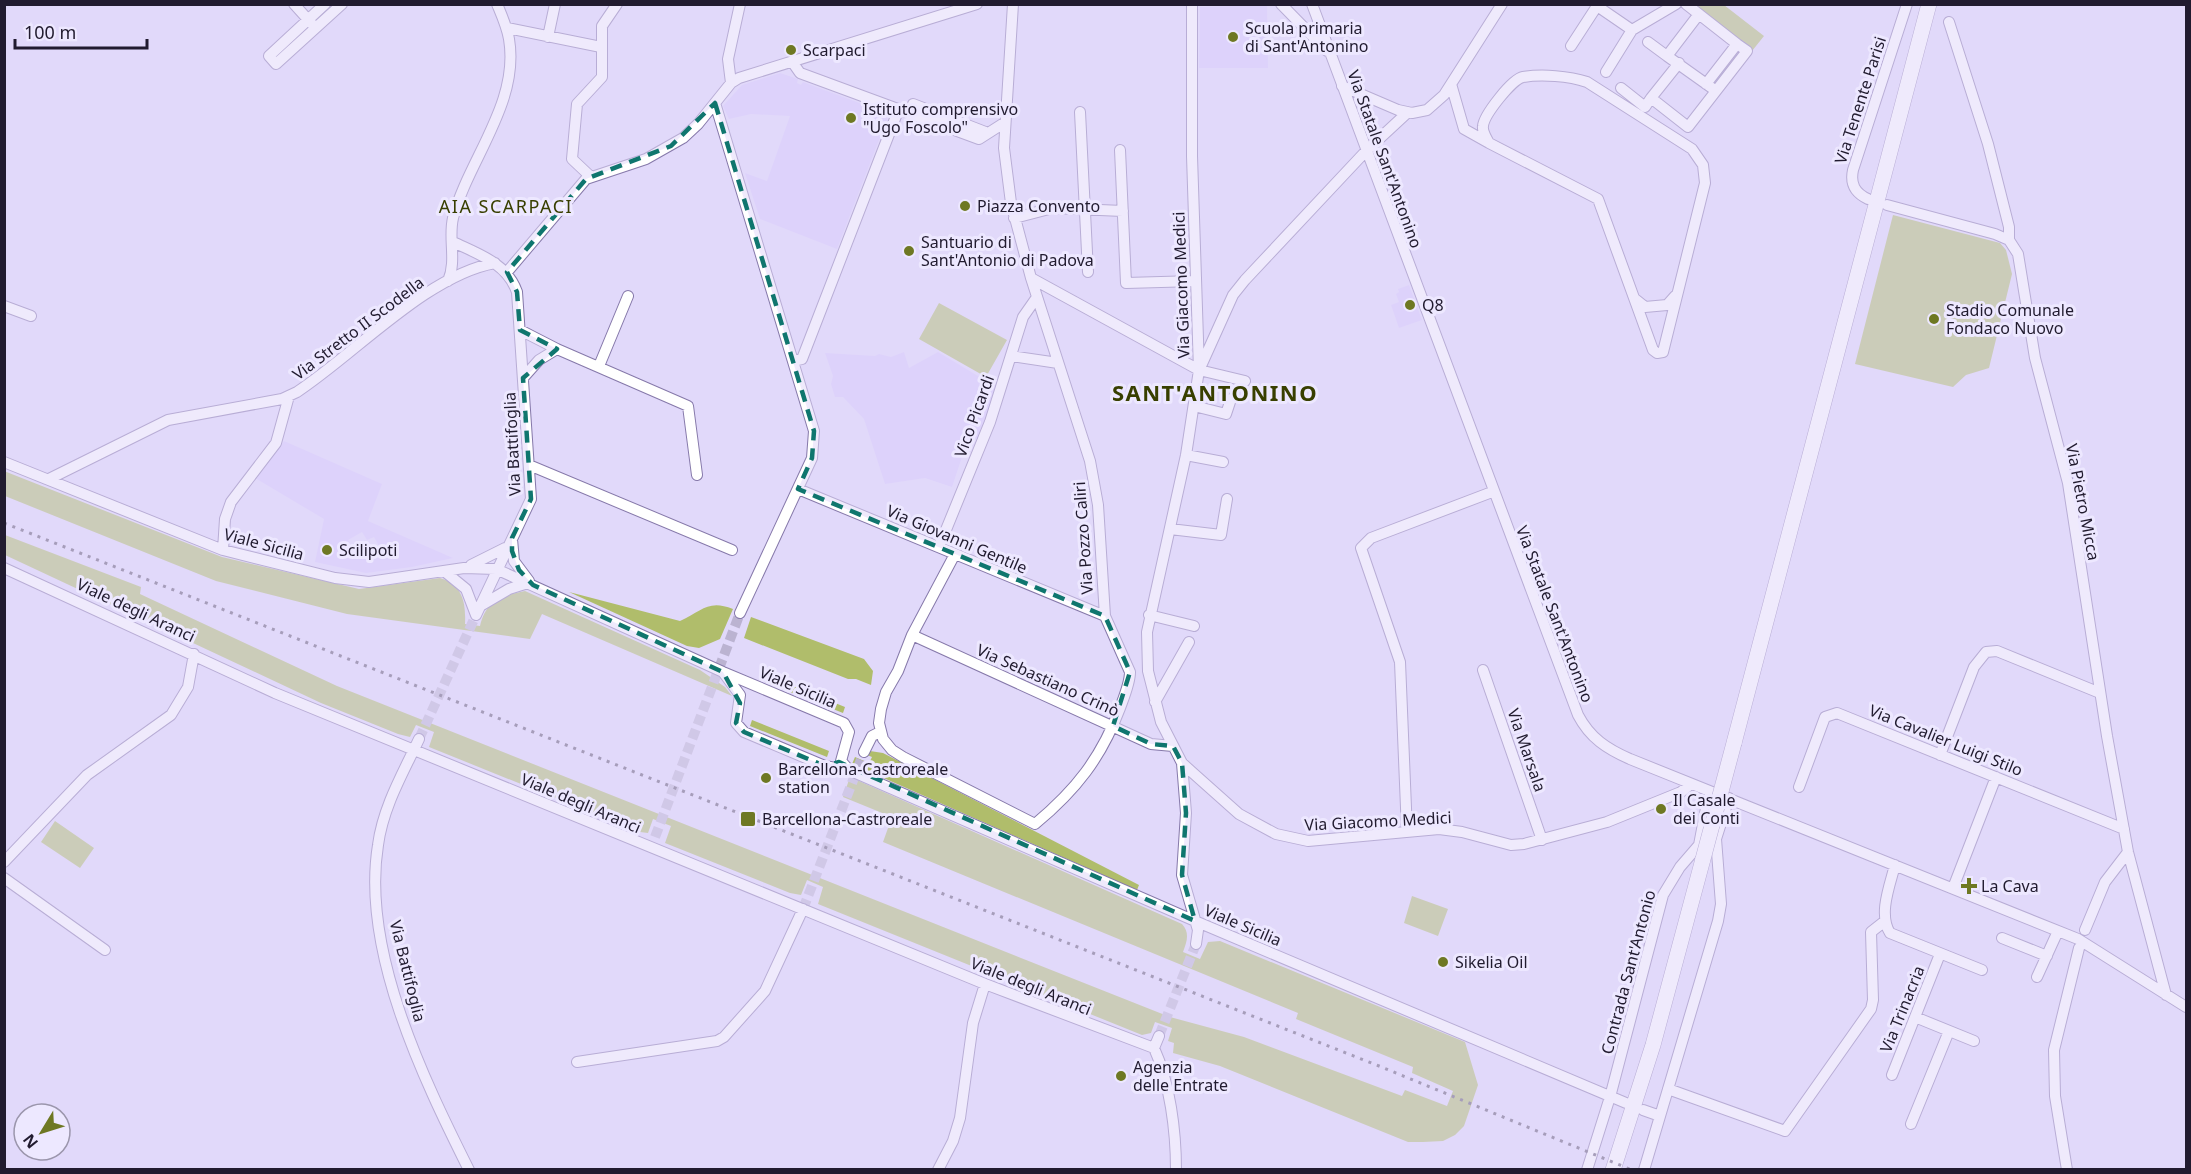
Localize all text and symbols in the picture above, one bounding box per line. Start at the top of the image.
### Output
scale bar [15,12,147,50]
place label: Scuola primaria di Sant'Antonino [1245,17,1369,57]
text: 100 m [24,20,76,44]
marker: Scuola primaria di Sant'Antonino [1226,30,1240,44]
street label: Via Tenente Parisi [1829,34,1891,166]
place label: Scarpaci [803,39,866,61]
marker: Scarpaci [784,43,798,57]
street label: Via Statale Sant'Antonino [1343,67,1427,251]
place label: Istituto comprensivo "Ugo Foscolo" [863,98,1018,138]
marker: Istituto comprensivo "Ugo Foscolo" [844,111,858,125]
district label: AIA SCARPACI [439,194,573,218]
place label: Piazza Convento [977,195,1100,217]
marker: Piazza Convento [958,199,972,213]
street label: Via Giacomo Medici [1167,211,1195,359]
place label: Santuario di Sant'Antonio di Padova [921,231,1094,271]
marker: Santuario di Sant'Antonio di Padova [902,244,916,258]
street label: Via Stretto II Scodella [288,271,428,385]
place label: Q8 [1422,294,1444,316]
marker: Q8 [1403,298,1417,312]
place label: Stadio Comunale Fondaco Nuovo [1946,299,2074,339]
marker: Stadio Comunale Fondaco Nuovo [1927,312,1941,326]
street label: Vico Picardi [949,372,999,460]
district label: SANT'ANTONINO [1112,377,1318,407]
street label: Via Battifoglia [498,391,526,497]
street label: Via Pietro Micca [2061,442,2105,562]
street label: Via Pozzo Caliri [1068,481,1098,595]
street label: Via Giovanni Gentile [883,499,1031,579]
street label: Via Statale Sant'Antonino [1511,522,1599,706]
street label: Viale Sicilia [222,523,306,565]
place label: Scilipoti [339,539,397,561]
marker: Scilipoti [320,543,334,557]
street label: Viale degli Aranci [73,573,199,647]
street label: Via Sebastiano Crinò [973,639,1123,721]
street label: Viale Sicilia [756,661,840,713]
street label: Via Cavalier Luigi Stilo [1866,699,2026,781]
street label: Via Marsala [1502,705,1552,795]
place label: Barcellona-Castroreale station [778,758,948,798]
street label: Viale degli Aranci [518,768,644,838]
marker: Barcellona-Castroreale station [759,771,773,785]
place label: Il Casale dei Conti [1673,789,1740,829]
marker: Il Casale dei Conti [1654,802,1668,816]
street label: Via Giacomo Medici [1304,806,1452,836]
place label: Barcellona-Castroreale [762,808,932,830]
marker: Barcellona-Castroreale [739,810,757,828]
place label: La Cava [1981,875,2039,897]
marker: La Cava [1962,879,1976,893]
street label: Contrada Sant'Antonio [1595,887,1661,1057]
street label: Viale Sicilia [1201,899,1285,951]
street label: Via Battifoglia [385,918,431,1024]
place label: Sikelia Oil [1455,951,1528,973]
street label: Viale degli Aranci [967,952,1095,1020]
marker: Sikelia Oil [1436,955,1450,969]
street label: Via Trinacria [1875,962,1929,1056]
place label: Agenzia delle Entrate [1133,1056,1228,1096]
marker: Agenzia delle Entrate [1114,1069,1128,1083]
north arrow [12,1102,72,1162]
text: N [18,1129,43,1153]

